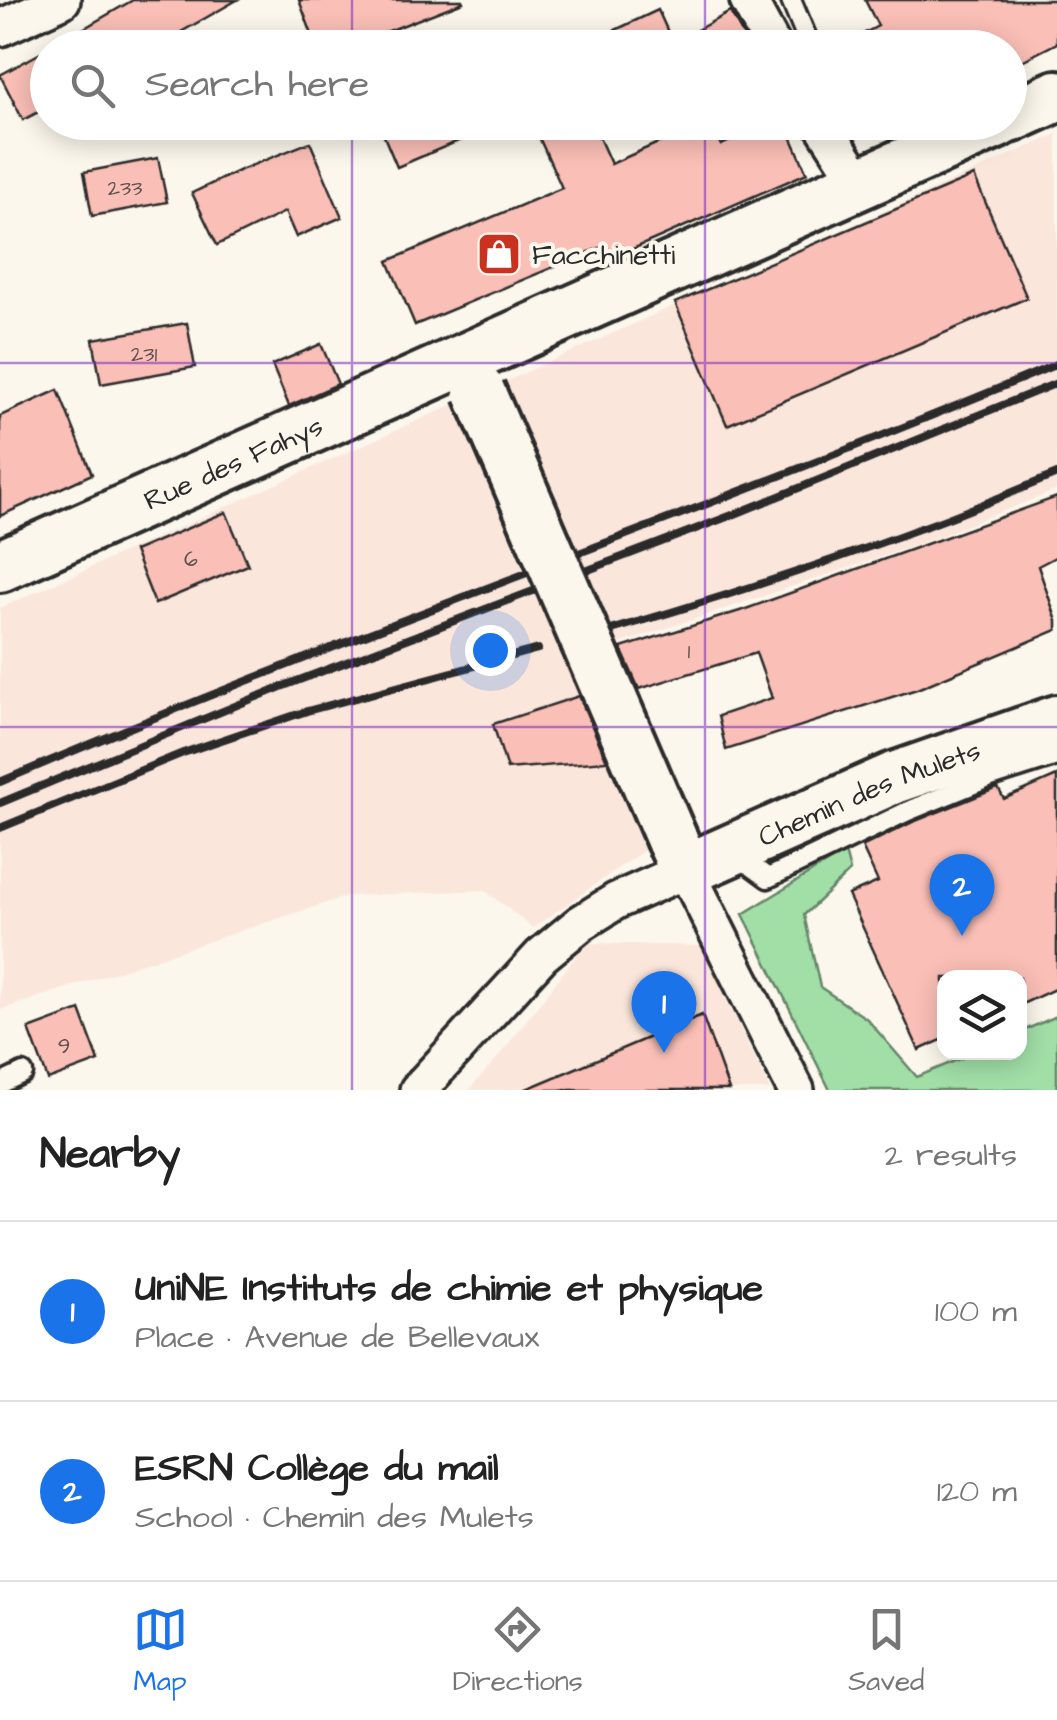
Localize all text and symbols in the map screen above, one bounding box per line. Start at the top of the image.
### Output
search box [30,30,1027,140]
icon: search [65,58,120,113]
text: Search here [145,59,369,111]
house number: 233 [108,173,142,204]
shop icon: Facchinetti [476,231,522,277]
place label: Facchinetti [532,236,675,275]
house number: 231 [131,339,157,370]
street label: Rue des Fahys [138,407,329,521]
house number: 6 [184,544,198,575]
your location [465,625,516,676]
house number: 1 [688,636,691,667]
street label: Chemin des Mulets [752,731,986,857]
pin: 2 [930,854,994,936]
pin: 1 [632,970,696,1053]
map controls [937,970,1027,1060]
button: layers [937,970,1027,1060]
house number: 9 [58,1031,70,1062]
text: Nearby [40,1126,180,1184]
text: 2 results [885,1133,1017,1178]
text: UniNE Instituts de chimie et physique [135,1263,763,1315]
text: 1 [70,1289,75,1334]
text: 100 m [935,1289,1017,1334]
text: Place · Avenue de Bellevaux [135,1315,539,1360]
text: ESRN Collège du mail [135,1443,499,1495]
text: 2 [63,1469,82,1514]
text: 120 m [937,1469,1017,1514]
text: School · Chemin des Mulets [135,1495,534,1540]
tab: Map [133,1602,188,1701]
tab: Directions [453,1602,583,1701]
tab: Saved [848,1602,924,1701]

